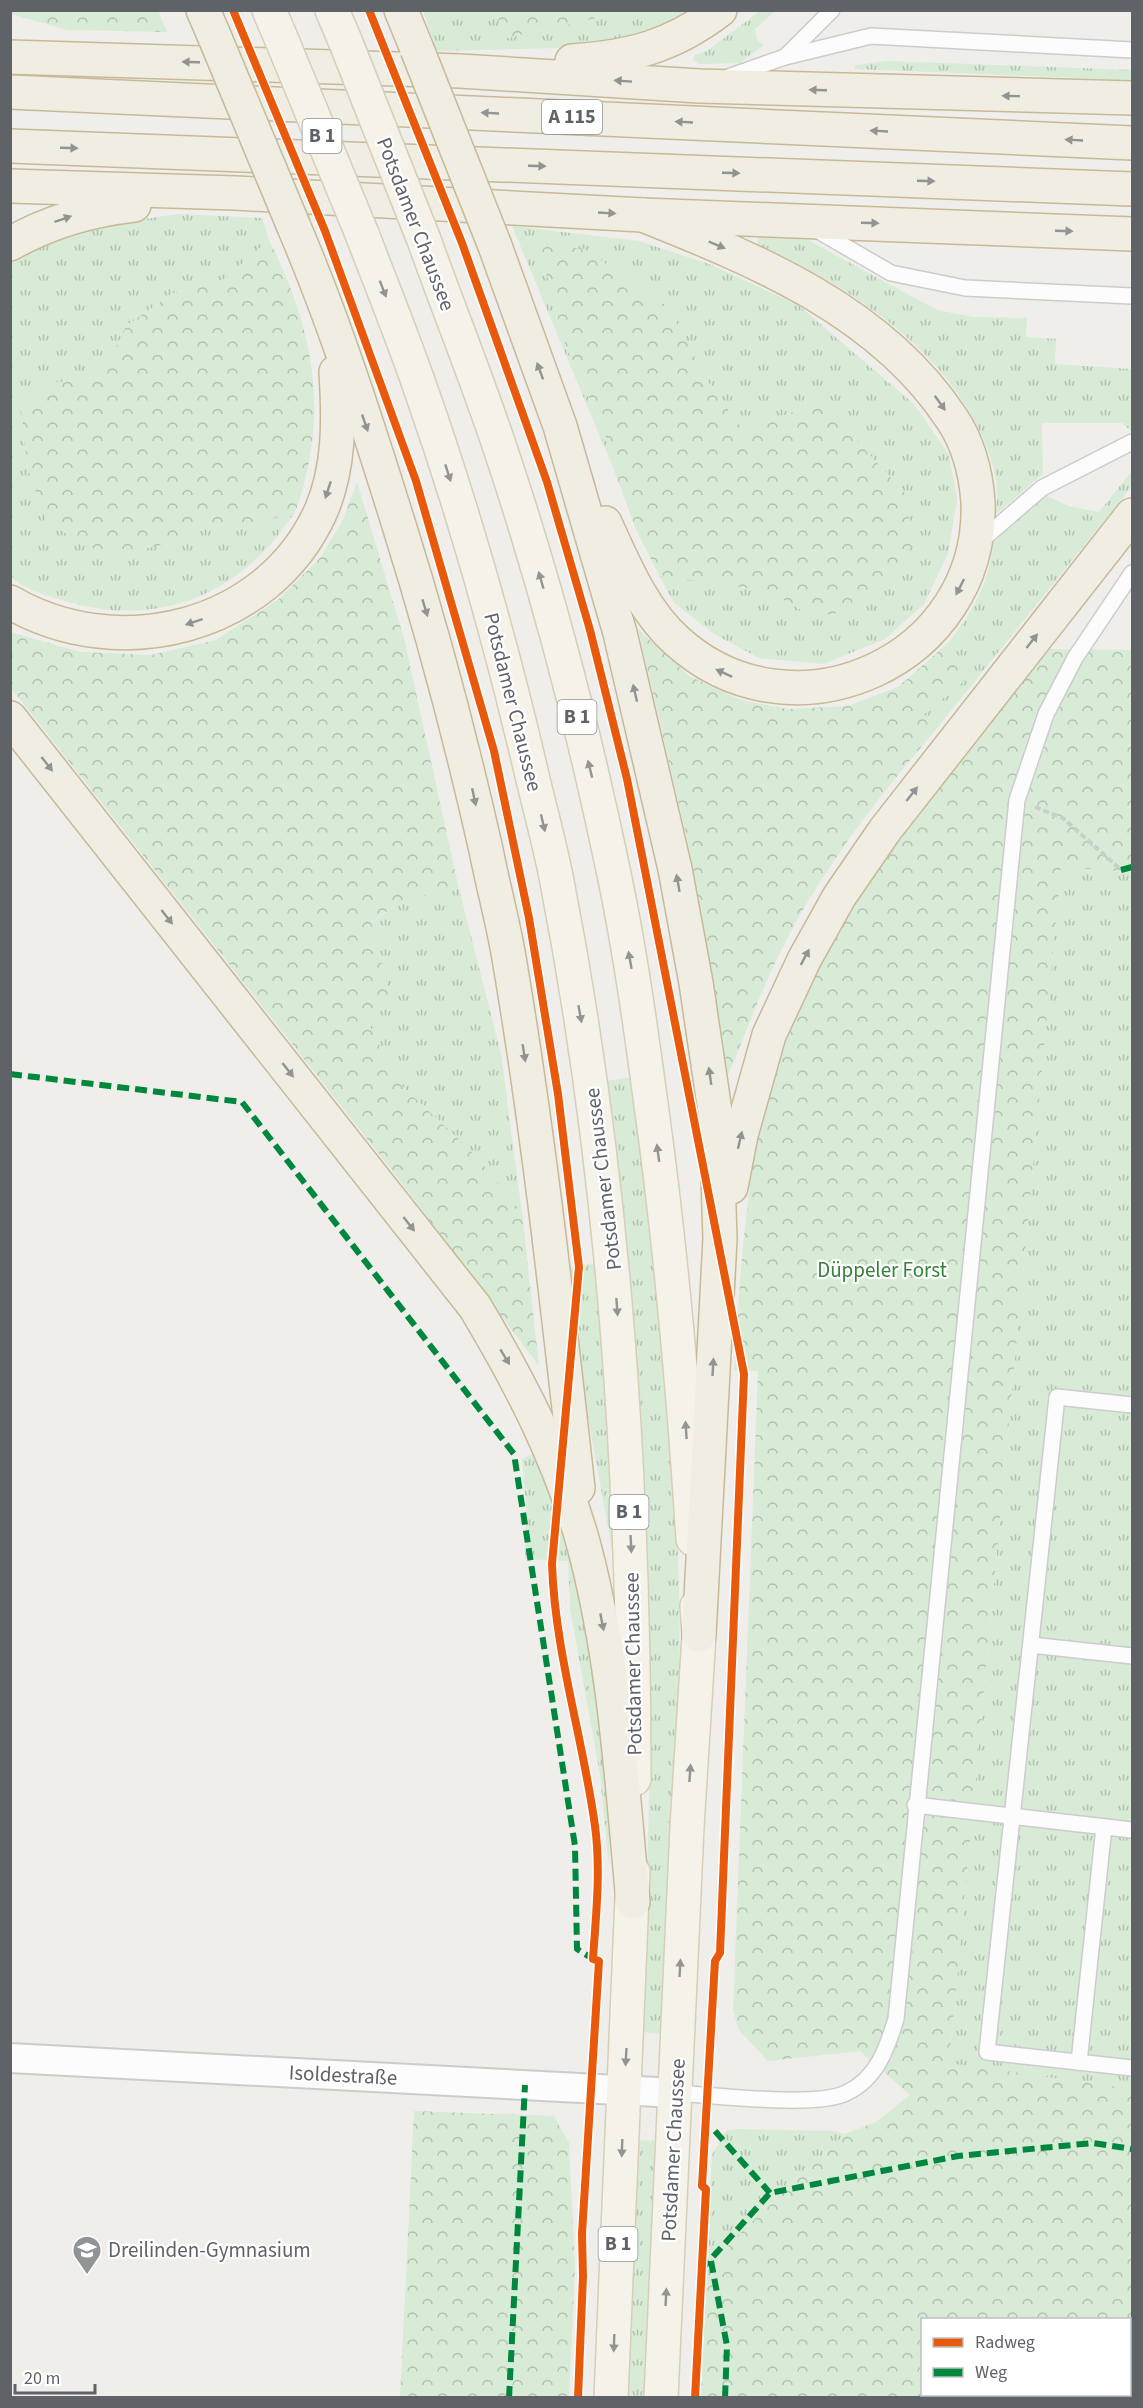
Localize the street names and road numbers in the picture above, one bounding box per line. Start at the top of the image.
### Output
road number: A 115 [542,100,602,134]
road number: B 1 [302,119,342,153]
street label: Potsdamer Chaussee [369,133,463,315]
street label: Potsdamer Chaussee [476,609,550,795]
road number: B 1 [558,700,596,734]
street label: Potsdamer Chaussee [577,1086,629,1272]
road number: B 1 [610,1495,648,1529]
street label: Potsdamer Chaussee [616,1572,650,1756]
street label: Isoldestraße [288,2057,398,2093]
street label: Potsdamer Chaussee [653,2058,693,2242]
road number: B 1 [598,2227,638,2261]

